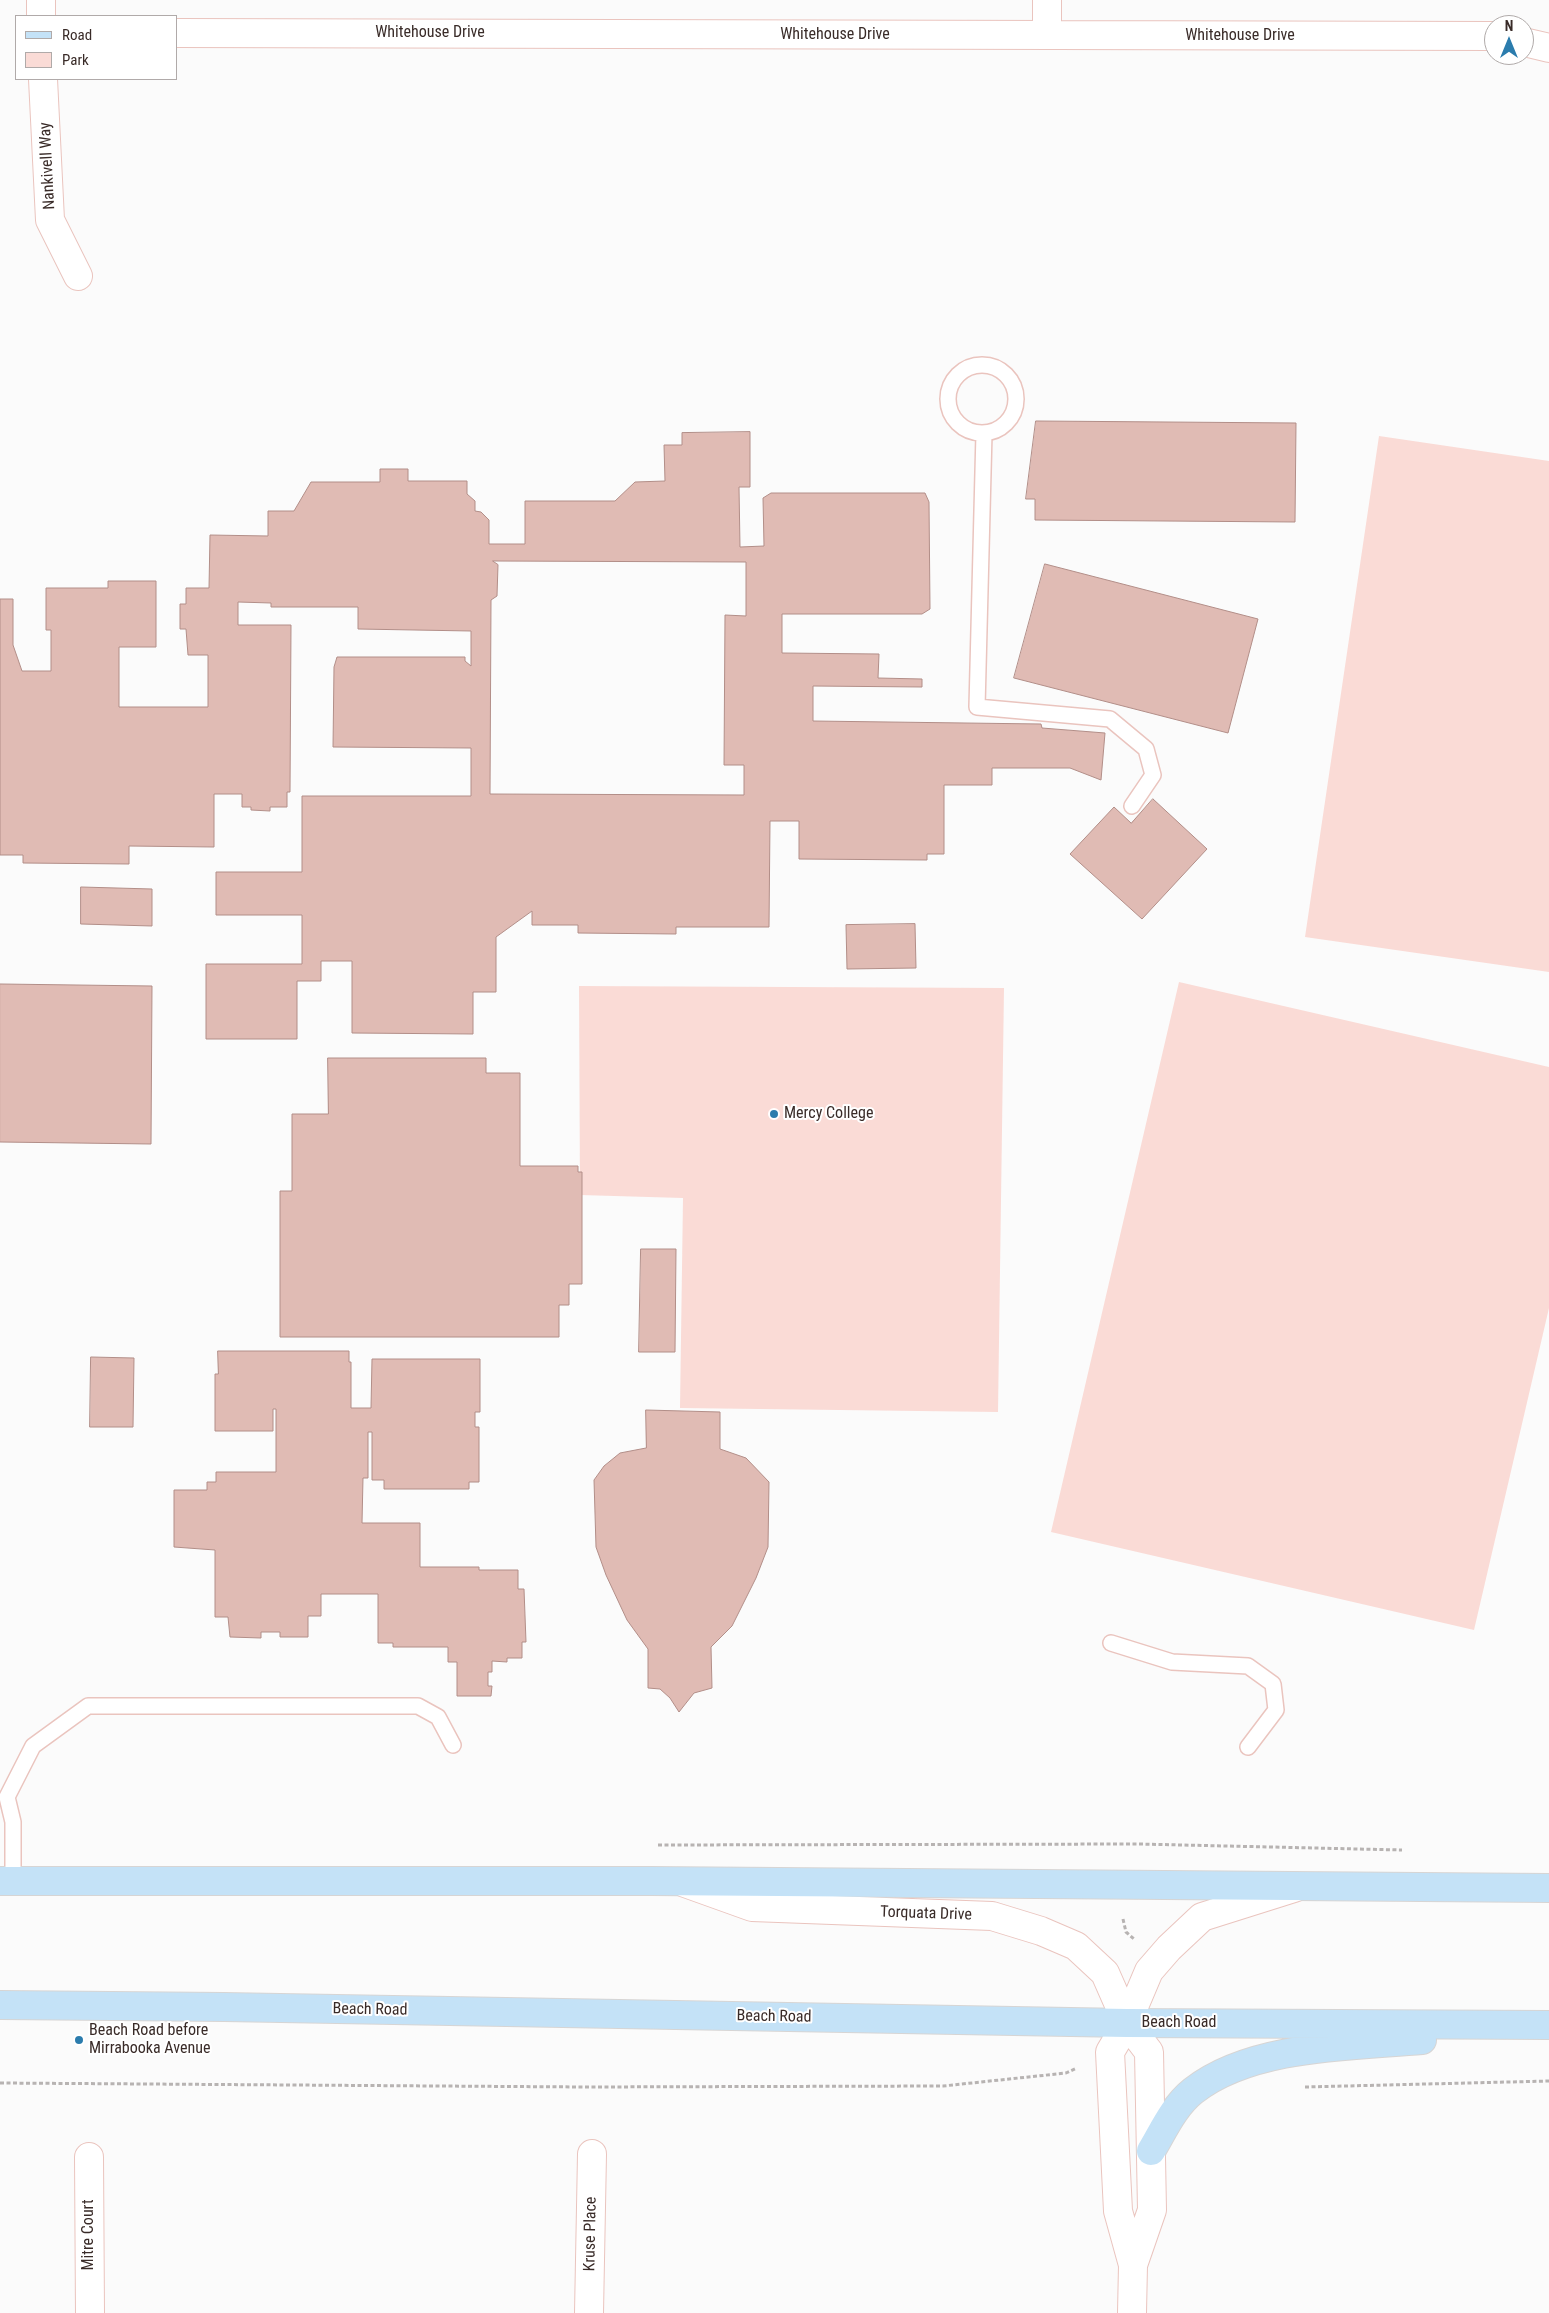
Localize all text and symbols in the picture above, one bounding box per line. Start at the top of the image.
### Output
legend [15,15,178,80]
north arrow [1484,15,1534,65]
text: N [1505,18,1513,34]
street label: Whitehouse Drive [375,23,485,43]
street label: Whitehouse Drive [780,25,890,45]
text: Road [62,26,92,44]
street label: Whitehouse Drive [1185,26,1295,46]
text: Park [62,51,89,69]
street label: Nankivell Way [36,122,60,210]
place label: Mercy College [784,1104,873,1124]
marker: Mercy College [768,1108,780,1120]
street label: Torquata Drive [880,1903,972,1925]
street label: Beach Road [332,2000,408,2020]
street label: Beach Road [736,2007,812,2027]
street label: Beach Road [1142,2013,1216,2033]
place label: Beach Road before Mirrabooka Avenue [89,2021,210,2059]
marker: Beach Road before Mirrabooka Avenue [73,2034,85,2046]
street label: Kruse Place [581,2196,601,2272]
street label: Mitre Court [79,2199,99,2271]

